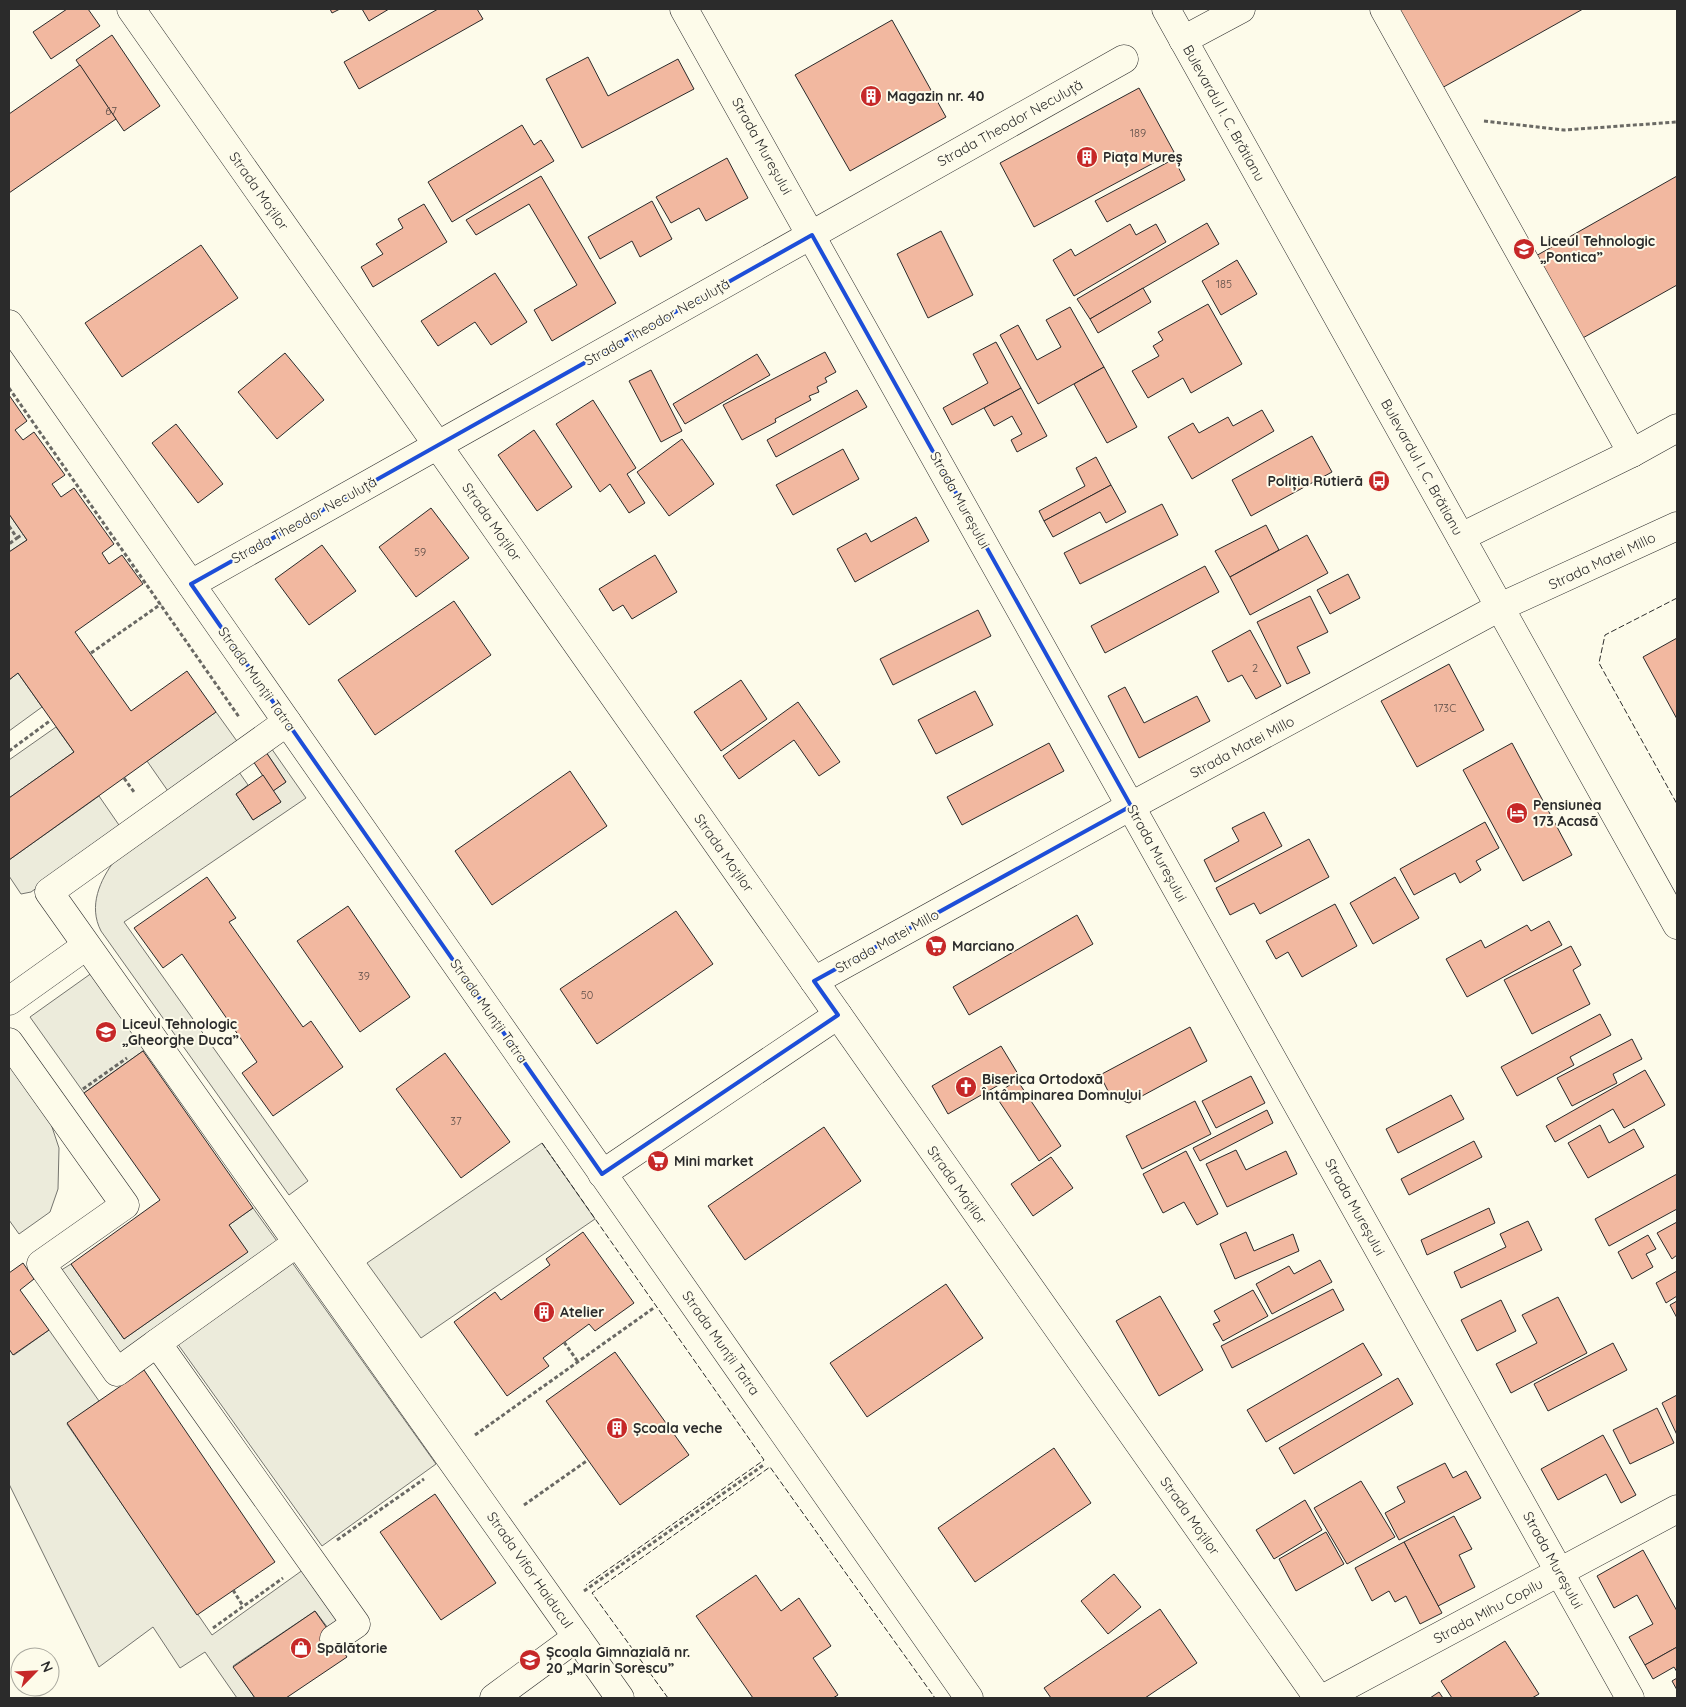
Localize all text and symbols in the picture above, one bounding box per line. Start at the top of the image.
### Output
street label: Bulevardul I. C. Brătianu [1179,42,1269,184]
street label: Strada Theodor Neculuță [934,75,1086,171]
building icon: Magazin nr. 40 [859,84,883,108]
place label: Magazin nr. 40 [887,87,985,105]
street label: Strada Mureșului [728,94,796,198]
house number: 67 [105,104,117,118]
house number: 189 [1130,126,1146,140]
building icon: Piața Mureș [1075,145,1099,169]
street label: Strada Moților [225,148,293,234]
place label: Piața Mureș [1103,148,1183,167]
place label: Liceul Tehnologic „Pontica” [1540,232,1655,266]
school or university icon: Liceul Tehnologic „Pontica” [1512,237,1536,261]
street label: Strada Theodor Neculuță [581,274,733,370]
house number: 185 [1216,277,1232,291]
street label: Bulevardul I. C. Brătianu [1377,396,1467,538]
street label: Strada Mureșului [926,448,994,552]
bus stop icon: Poliția Rutieră [1367,469,1391,493]
street label: Strada Theodor Neculuță [228,472,380,568]
place label: Poliția Rutieră [1267,472,1363,491]
street label: Strada Moților [458,479,526,565]
street label: Strada Matei Millo [1546,528,1658,594]
house number: 59 [414,545,426,559]
street label: Strada Munții Tatra [214,623,300,735]
house number: 2 [1252,661,1258,675]
house number: 173C [1434,701,1456,715]
street label: Strada Matei Millo [1187,712,1297,782]
place label: Pensiunea 173 Acasă [1533,796,1602,830]
street label: Strada Mureșului [1123,801,1191,905]
hotel icon: Pensiunea 173 Acasă [1505,801,1529,825]
street label: Strada Moților [690,810,758,896]
street label: Strada Matei Millo [832,905,942,977]
supermarket icon: Marciano [924,934,948,958]
place label: Marciano [952,937,1015,955]
street label: Strada Munții Tatra [446,955,532,1067]
house number: 39 [358,969,370,983]
house number: 50 [581,988,593,1002]
place label: Liceul Tehnologic „Gheorghe Duca” [122,1015,239,1049]
school or university icon: Liceul Tehnologic „Gheorghe Duca” [94,1020,118,1044]
place label: Biserica Ortodoxă Întâmpinarea Domnului [981,1070,1141,1104]
church icon: Biserica Ortodoxă Întâmpinarea Domnului [954,1075,978,1099]
house number: 37 [450,1114,462,1128]
street label: Strada Moților [923,1142,991,1228]
supermarket icon: Mini market [646,1149,670,1173]
place label: Mini market [674,1152,754,1170]
street label: Strada Mureșului [1321,1155,1389,1259]
street label: Strada Munții Tatra [678,1287,764,1399]
building icon: Atelier [532,1300,556,1324]
place label: Atelier [560,1303,604,1321]
building icon: Școala veche [605,1416,629,1440]
place label: Școala veche [633,1419,722,1437]
street label: Strada Moților [1156,1473,1224,1559]
street label: Strada Vifor Haiducul [483,1508,577,1632]
street label: Strada Mureșului [1519,1508,1587,1612]
street label: Strada Mihu Copilu [1430,1575,1546,1647]
shop icon: Spălătorie [289,1636,313,1660]
place label: Spălătorie [317,1639,388,1657]
place label: Școala Gimnazială nr. 20 „Marin Sorescu” [546,1643,690,1677]
north arrow [10,1647,60,1697]
school or university icon: Școala Gimnazială nr. 20 „Marin Sorescu” [518,1648,542,1672]
text: N [37,1658,57,1675]

